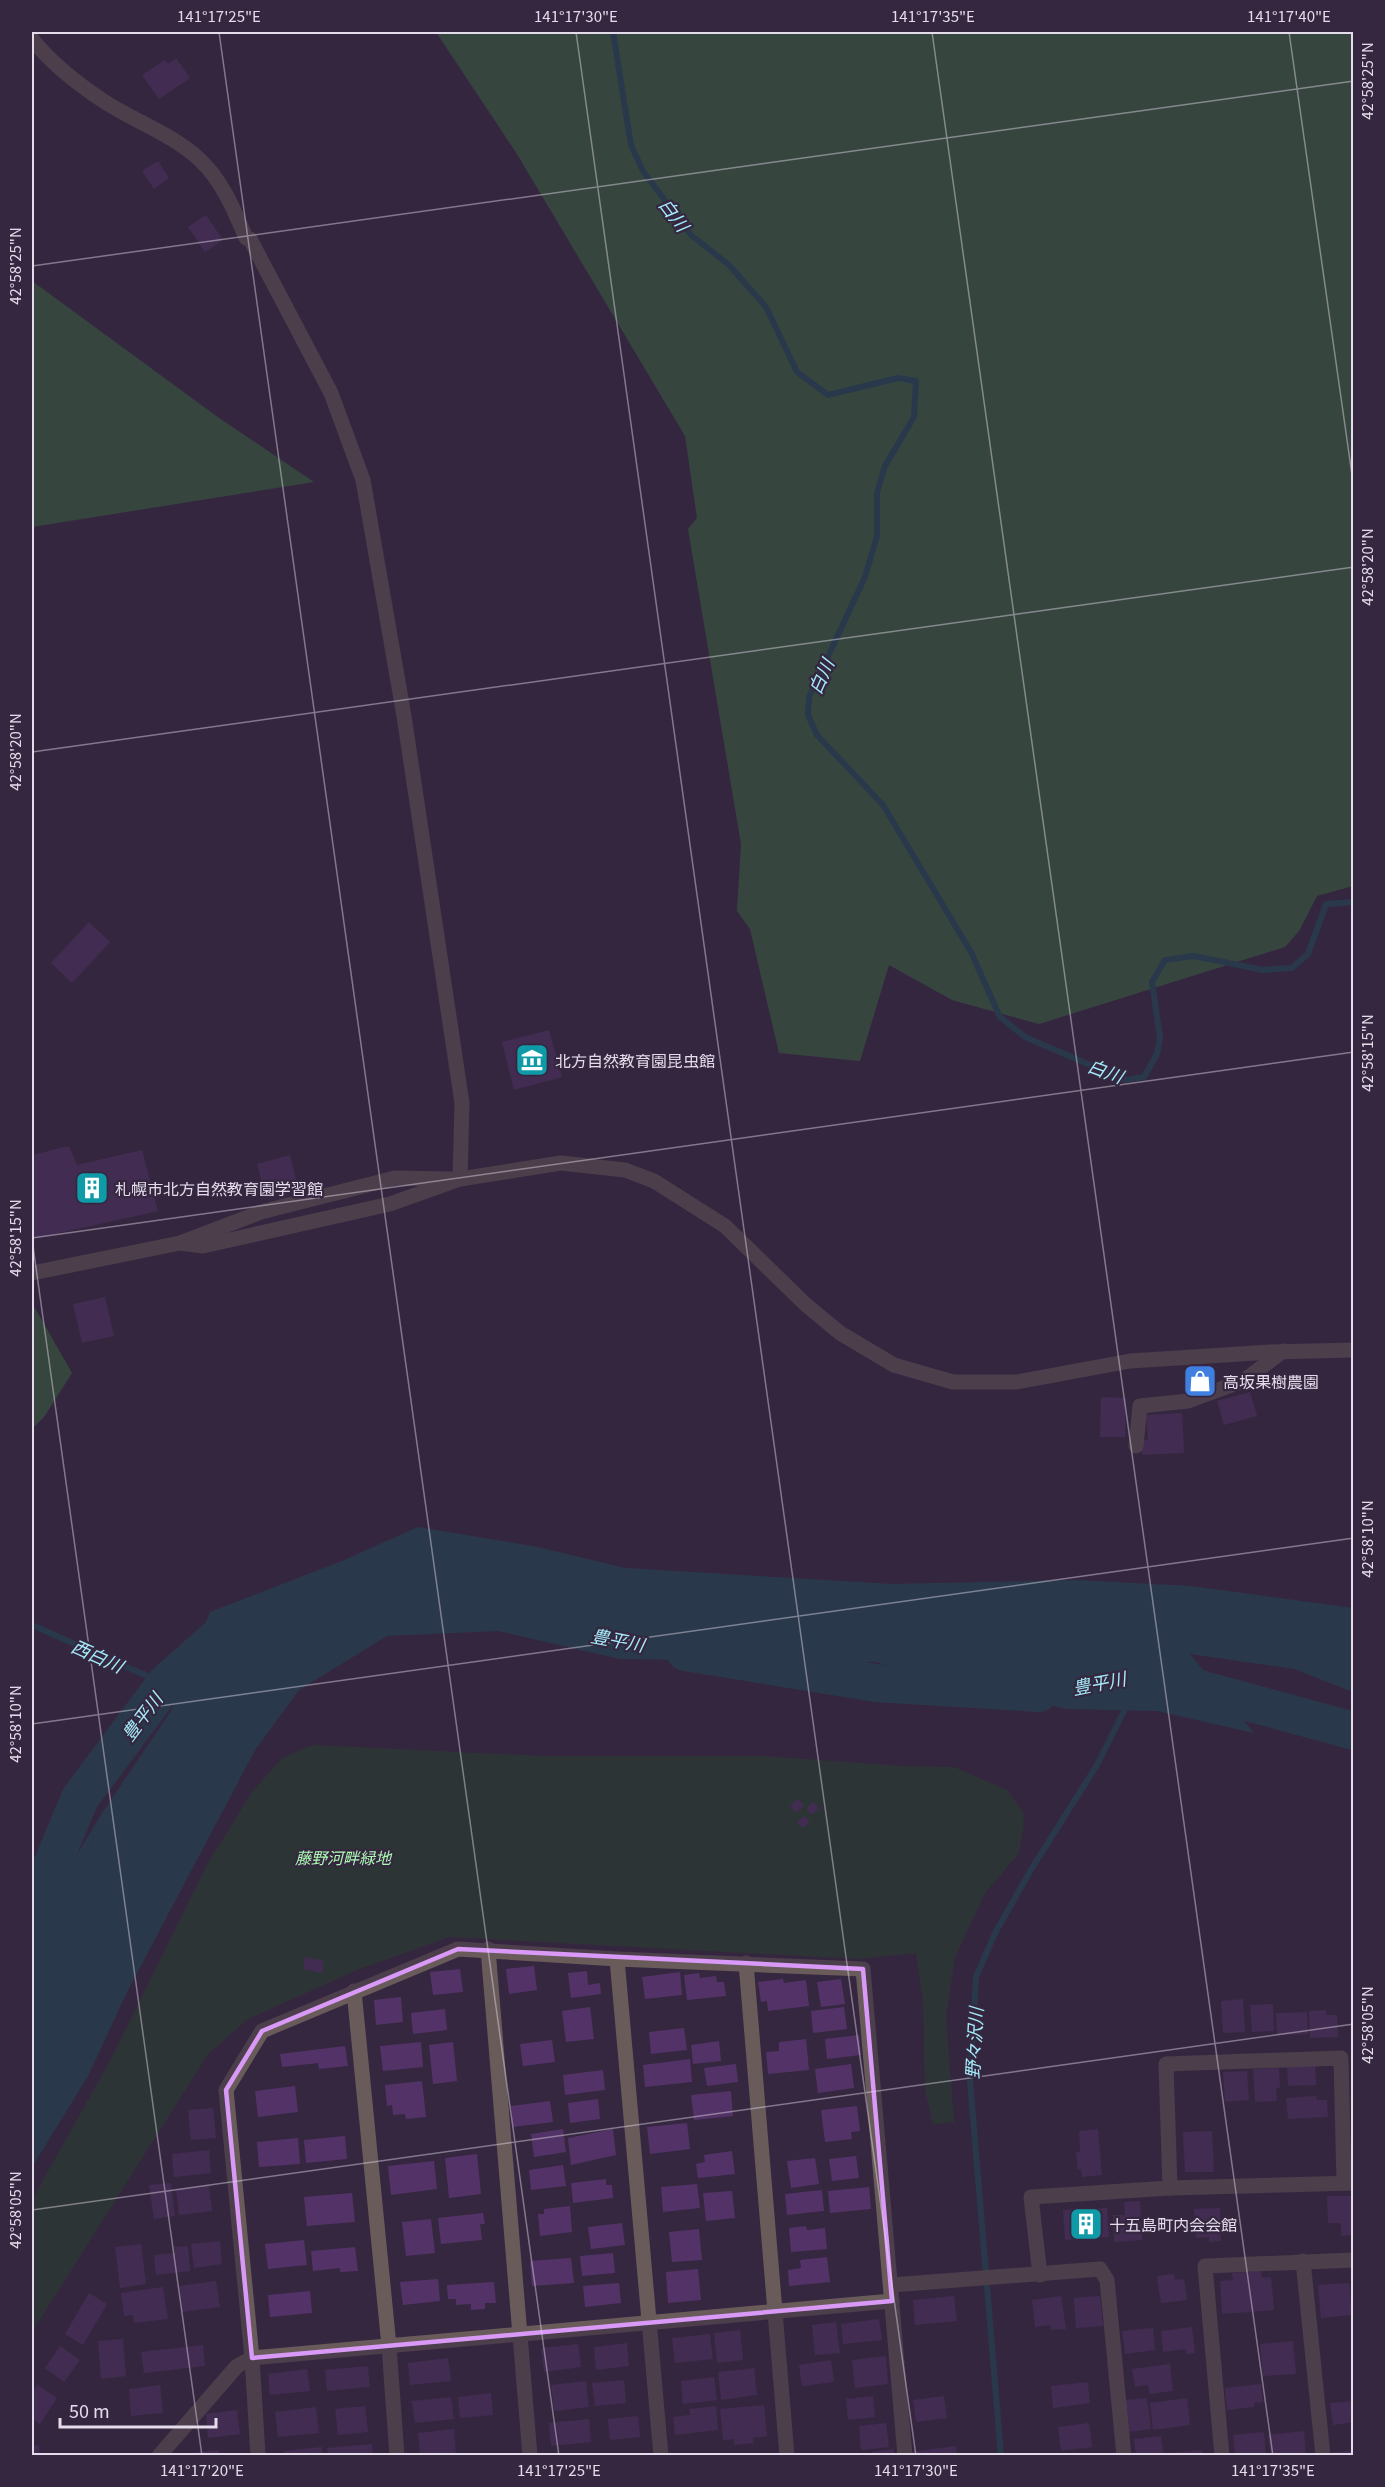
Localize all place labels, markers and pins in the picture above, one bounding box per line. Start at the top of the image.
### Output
museum icon: 北方自然教育園昆虫館 [514,1042,550,1078]
place label: 北方自然教育園昆虫館 [555,1048,715,1072]
building icon: 札幌市北方自然教育園学習館 [74,1170,110,1206]
place label: 札幌市北方自然教育園学習館 [115,1176,323,1200]
shop icon: 高坂果樹農園 [1182,1363,1218,1399]
place label: 高坂果樹農園 [1223,1369,1319,1393]
building icon: 十五島町内会会館 [1068,2206,1104,2242]
place label: 十五島町内会会館 [1109,2212,1237,2236]

